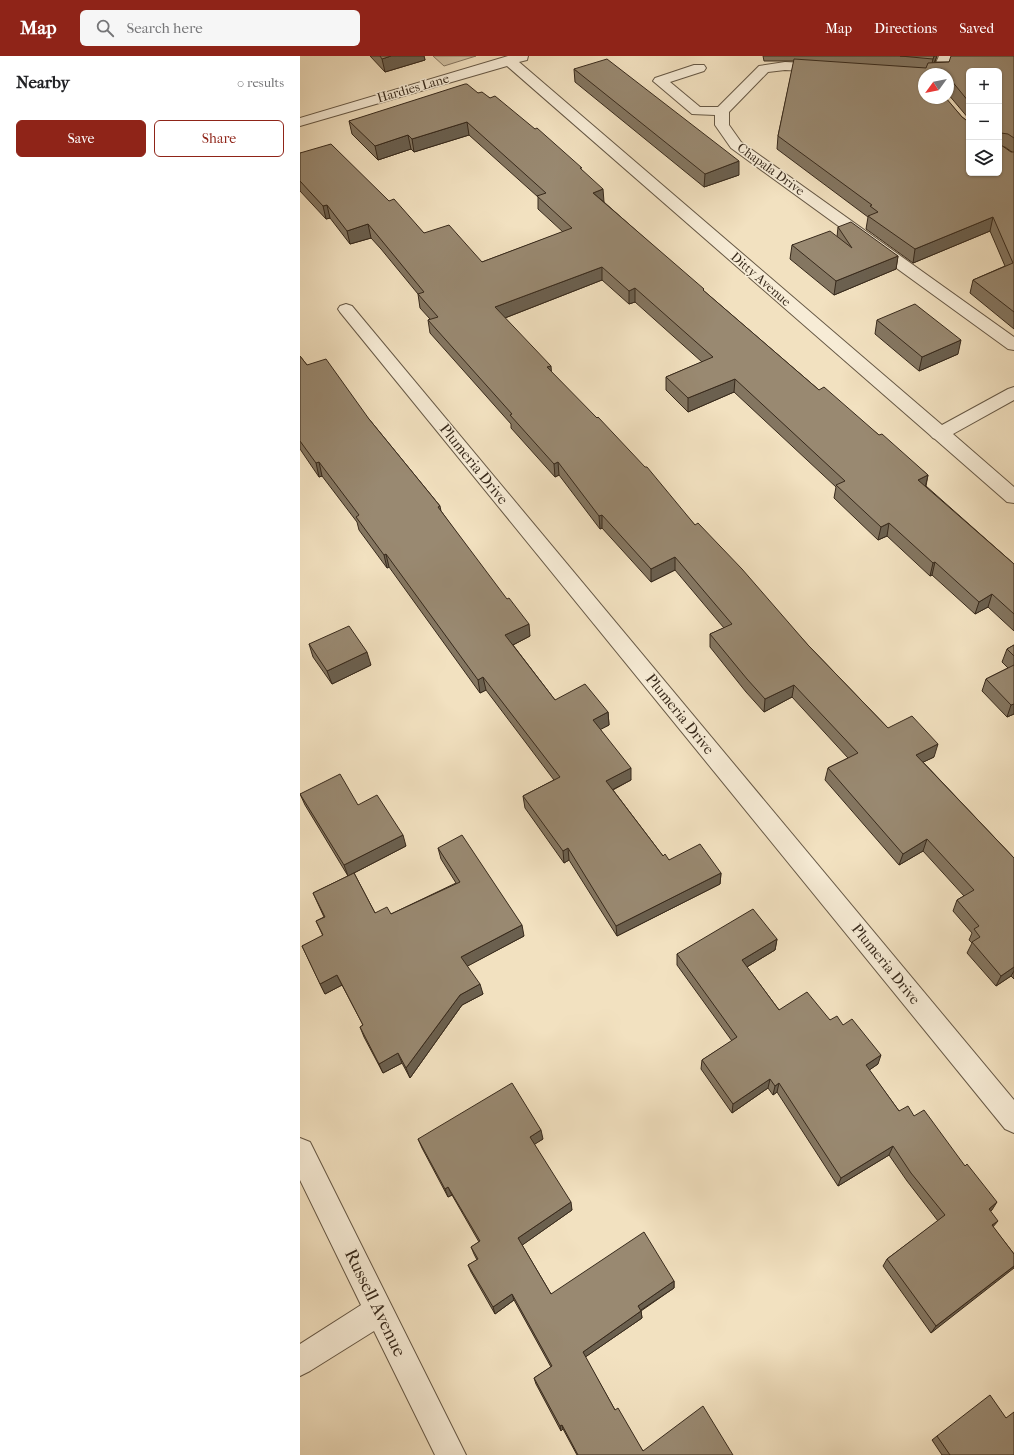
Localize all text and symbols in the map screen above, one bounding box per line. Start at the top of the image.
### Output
search box [80,10,360,46]
text: Map [20,17,56,39]
icon: search [94,17,116,39]
text: Search here [126,19,203,37]
text: Map [825,20,852,37]
text: Directions [874,20,937,37]
text: Saved [959,20,994,37]
north arrow [918,68,954,104]
map controls [966,68,1002,176]
button: + [966,68,1002,104]
street label: Hardies Lane [375,70,451,105]
text: Nearby [16,72,70,92]
text: 0 results [237,75,284,90]
button: − [966,104,1002,140]
button: Save [16,120,146,157]
button: Share [154,120,284,157]
street label: Chapala Drive [735,140,808,199]
button: layers [966,140,1002,176]
street label: Ditty Avenue [728,249,795,310]
street label: Plumeria Drive [436,420,513,509]
street label: Plumeria Drive [642,670,719,759]
street label: Plumeria Drive [848,920,925,1009]
street label: Russell Avenue [340,1246,410,1360]

